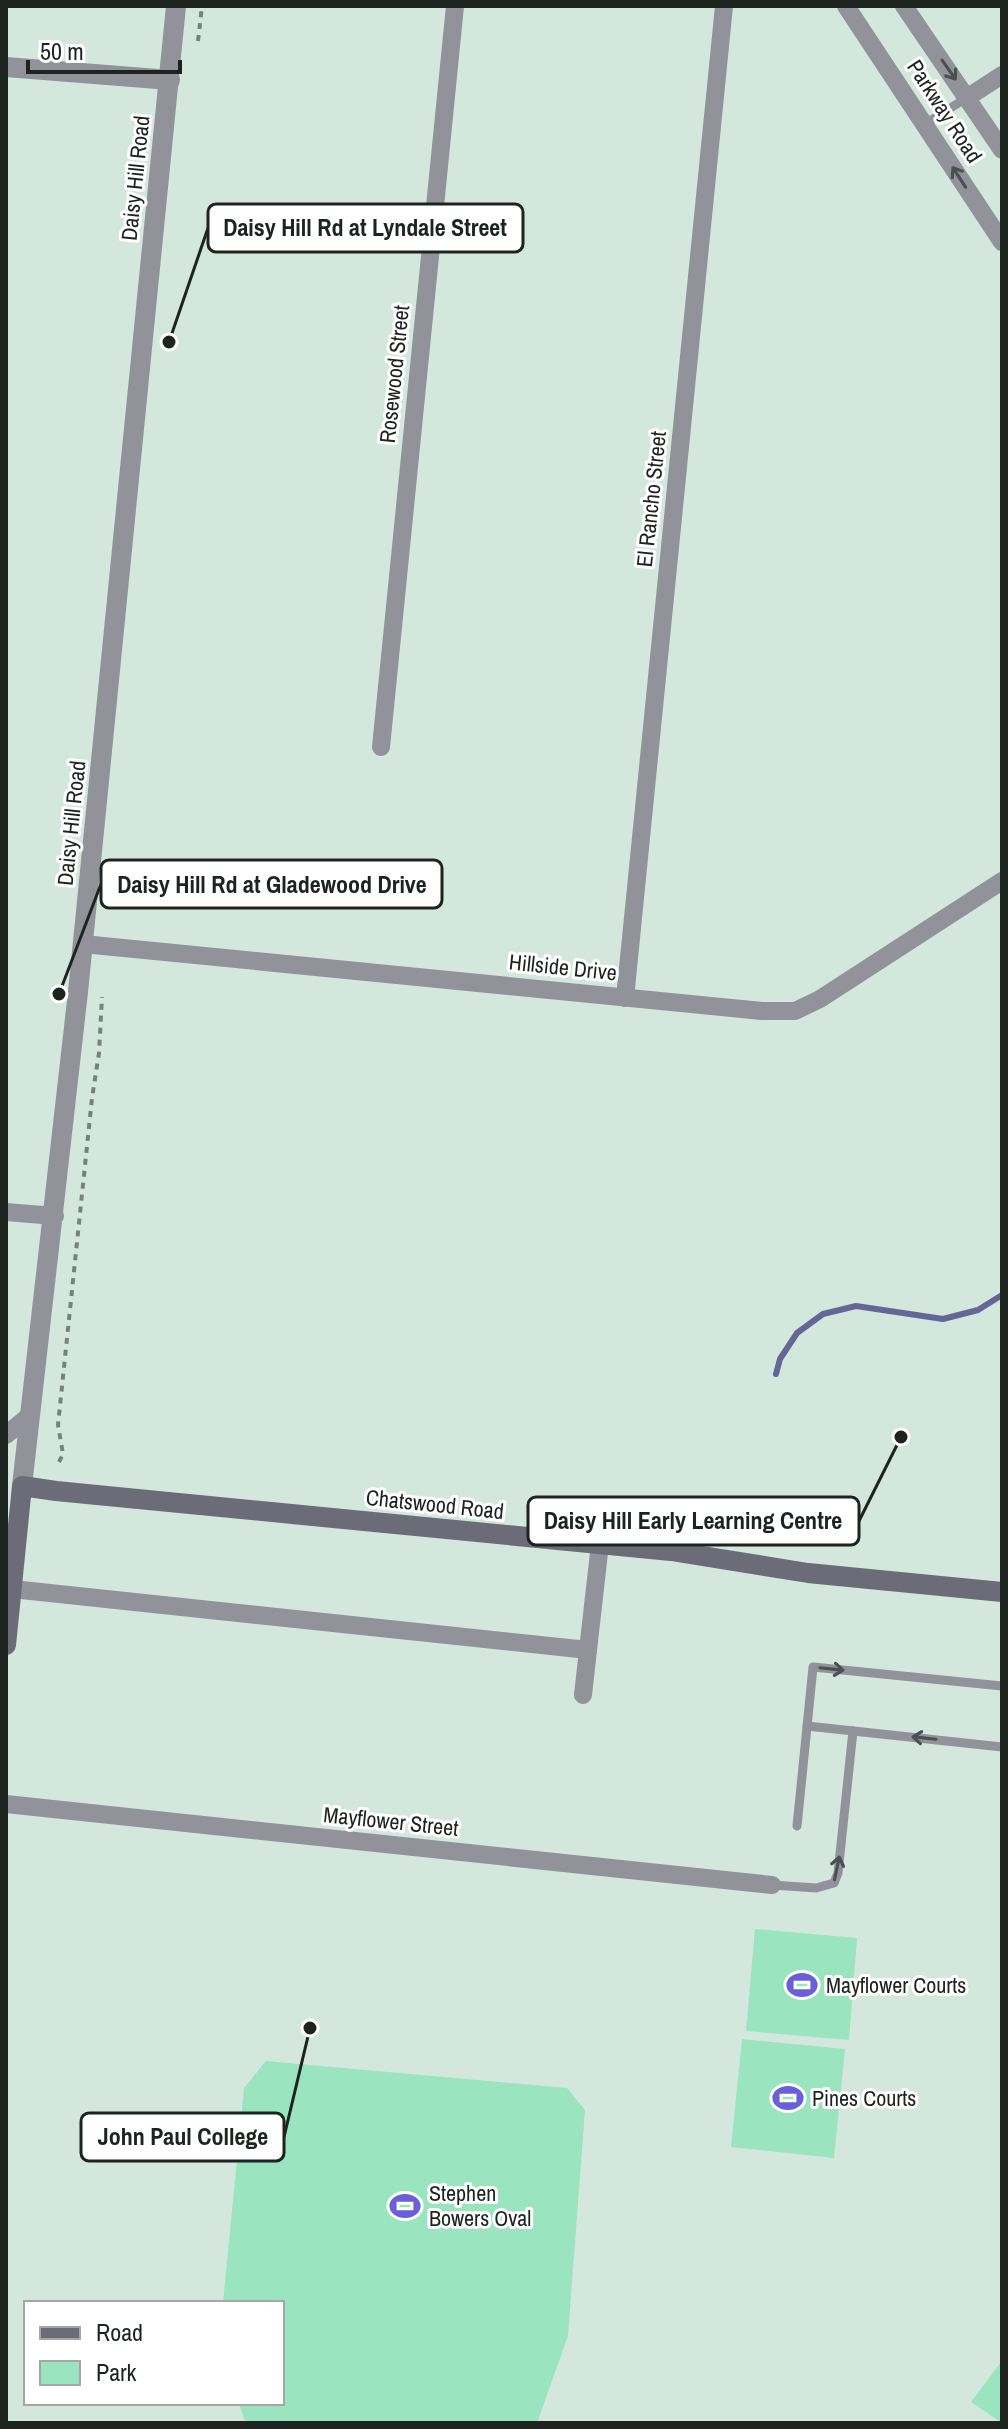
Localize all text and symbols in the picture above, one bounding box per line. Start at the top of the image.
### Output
scale bar [28,24,180,74]
text: 50 m [40,35,84,67]
street label: Parkway Road [900,54,990,168]
one-way arrow [941,58,957,80]
street label: Daisy Hill Road [114,114,156,242]
one-way arrow [951,166,967,189]
callout: Daisy Hill Rd at Lyndale Street [208,204,523,252]
text: Daisy Hill Rd at Lyndale Street [223,211,507,243]
street label: Rosewood Street [372,304,416,444]
street label: El Rancho Street [629,430,673,568]
street label: Daisy Hill Road [50,759,92,887]
callout: Daisy Hill Rd at Gladewood Drive [101,860,442,908]
text: Daisy Hill Rd at Gladewood Drive [117,868,427,900]
street label: Hillside Drive [508,946,618,988]
street label: Chatswood Road [365,1482,505,1526]
callout: Daisy Hill Early Learning Centre [528,1497,859,1545]
text: Daisy Hill Early Learning Centre [544,1504,842,1536]
one-way arrow [818,1661,845,1676]
one-way arrow [912,1731,938,1746]
street label: Mayflower Street [322,1799,460,1843]
one-way arrow [830,1856,845,1882]
sports icon: Mayflower Courts [785,1968,819,2002]
place label: Mayflower Courts [826,1970,966,2000]
sports icon: Pines Courts [771,2081,805,2115]
place label: Pines Courts [812,2083,916,2113]
callout: John Paul College [81,2113,284,2161]
text: John Paul College [98,2120,268,2152]
place label: Stephen Bowers Oval [429,2178,531,2233]
sports icon: Stephen Bowers Oval [388,2189,422,2223]
legend [24,2301,284,2405]
text: Road [96,2316,143,2348]
text: Park [96,2356,137,2388]

